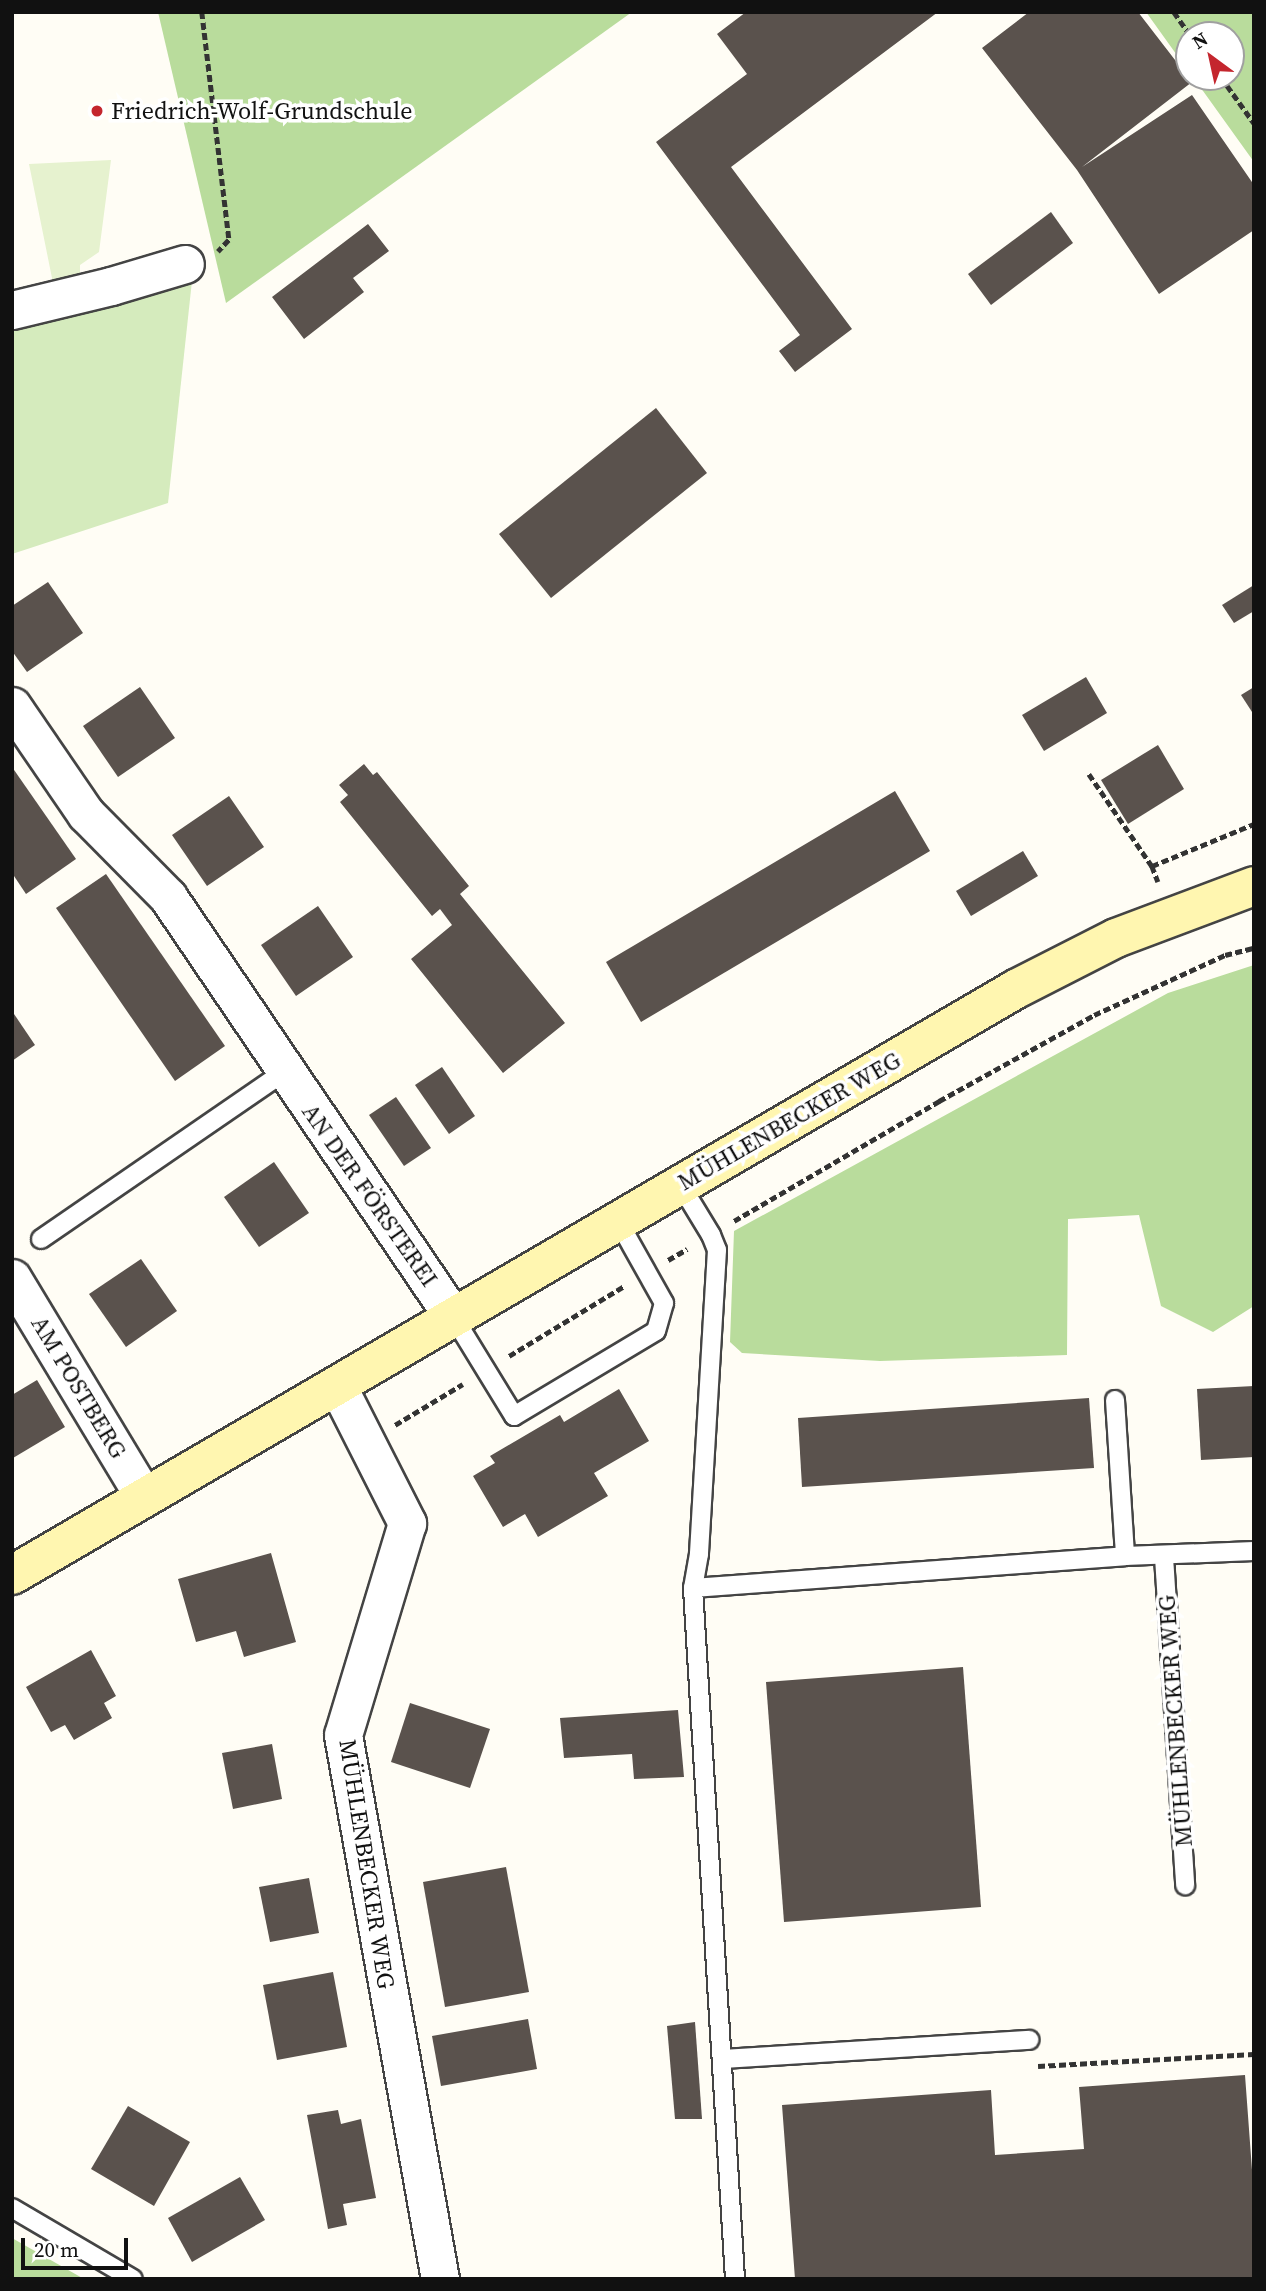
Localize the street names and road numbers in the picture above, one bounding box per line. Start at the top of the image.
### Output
street label: MÜHLENBECKER WEG [672,1045,906,1197]
street label: AN DER FÖRSTEREI [296,1098,444,1292]
street label: AM POSTBERG [25,1311,133,1463]
street label: MÜHLENBECKER WEG [1152,1594,1198,1848]
street label: MÜHLENBECKER WEG [333,1737,401,1991]

